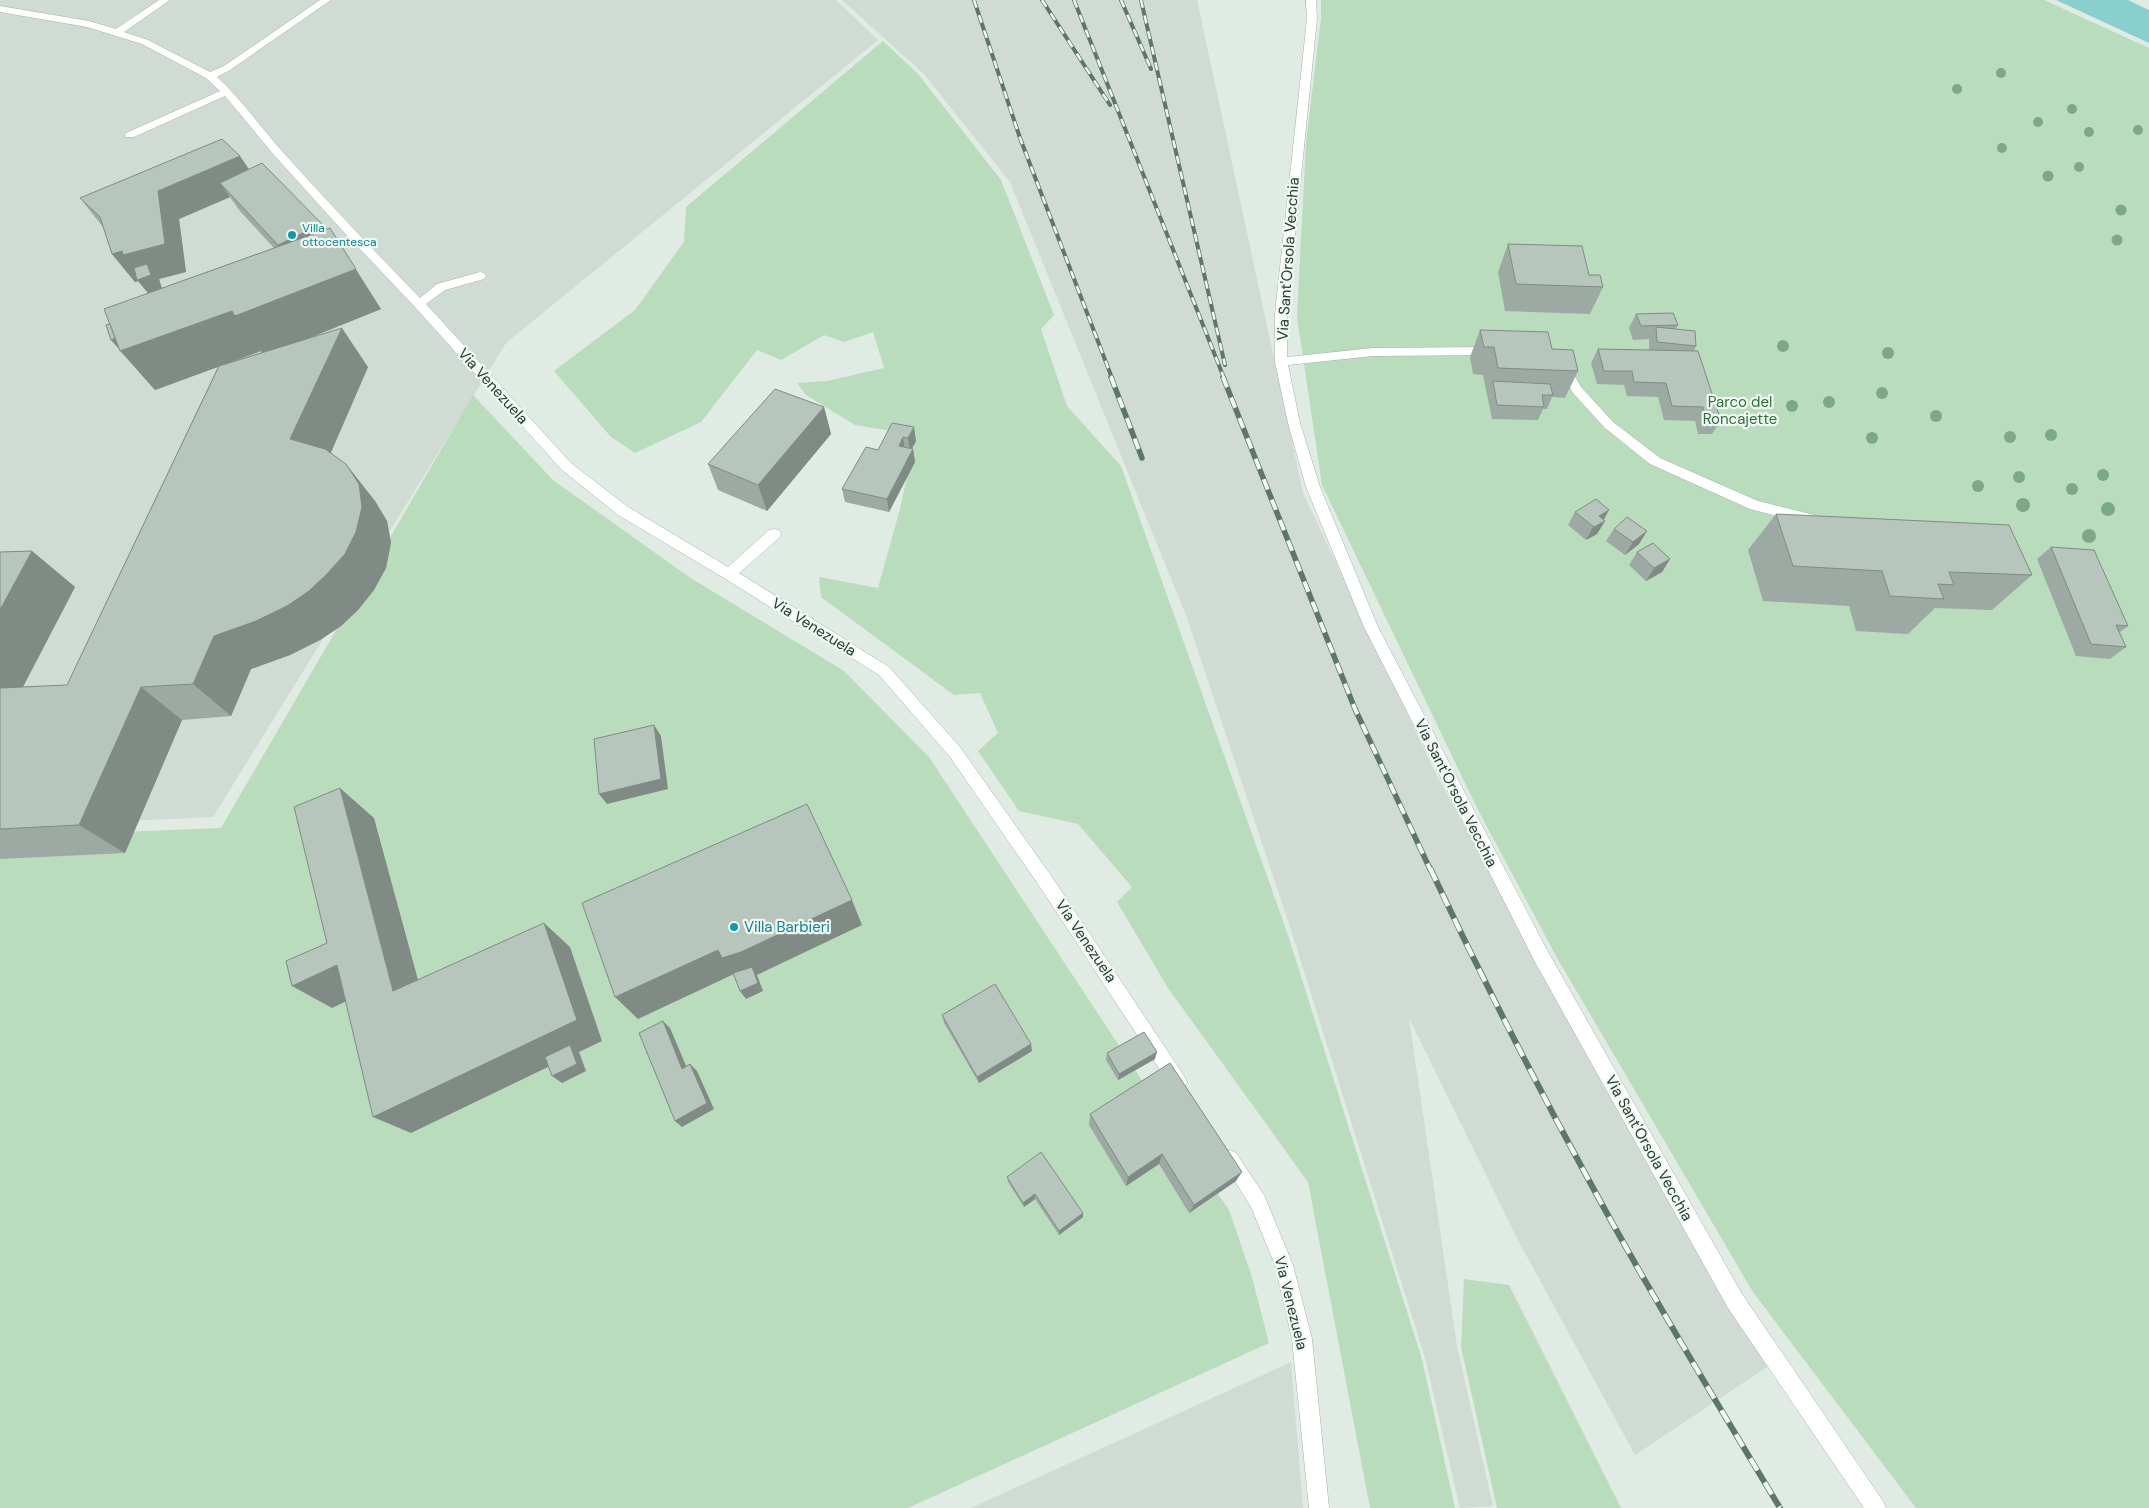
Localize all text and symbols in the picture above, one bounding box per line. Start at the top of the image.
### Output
street label: Via Sant'Orsola Vecchia [1272,177,1304,341]
place label: Villa ottocentesca [302,220,377,250]
marker: Villa ottocentesca [286,229,298,241]
street label: Via Venezuela [453,344,533,428]
park label: Parco del Roncajette [1703,392,1777,429]
street label: Via Venezuela [768,593,860,661]
street label: Via Sant'Orsola Vecchia [1410,716,1502,870]
street label: Via Venezuela [1051,896,1121,986]
place label: Villa Barbieri [744,917,830,937]
marker: Villa Barbieri [728,921,740,933]
street label: Via Sant'Orsola Vecchia [1601,1072,1697,1224]
street label: Via Venezuela [1270,1254,1312,1352]

